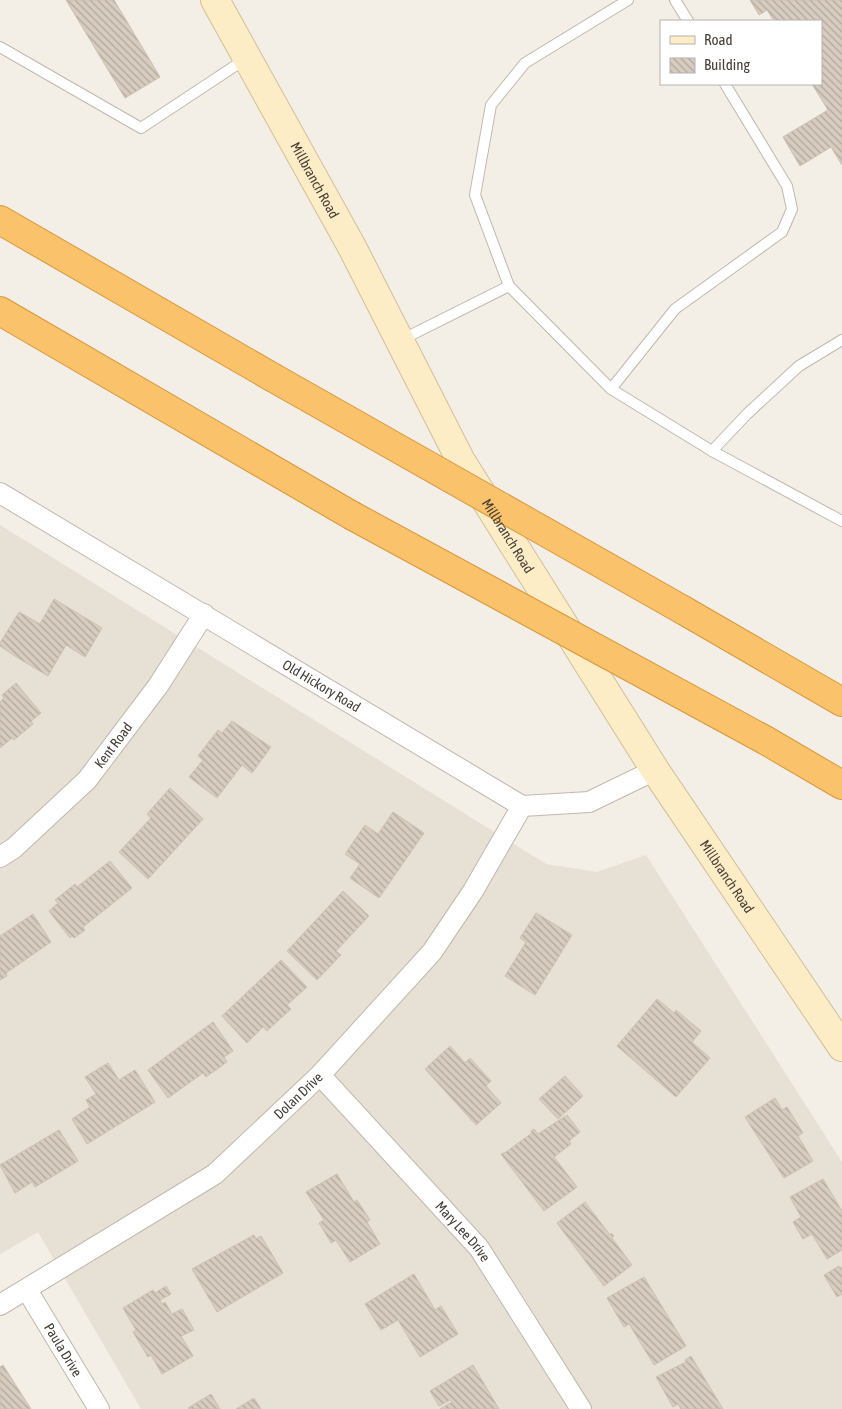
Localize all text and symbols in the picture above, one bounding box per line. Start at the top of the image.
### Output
legend [660,20,822,85]
text: Road [704,31,733,48]
text: Building [704,56,750,73]
street label: Millbranch Road [287,139,342,221]
street label: Millbranch Road [479,496,537,576]
street label: Old Hickory Road [280,656,363,715]
street label: Kent Road [91,719,135,771]
street label: Millbranch Road [697,837,757,916]
street label: Dolan Drive [271,1069,326,1122]
street label: Mary Lee Drive [432,1198,494,1265]
street label: Paula Drive [41,1320,85,1379]

